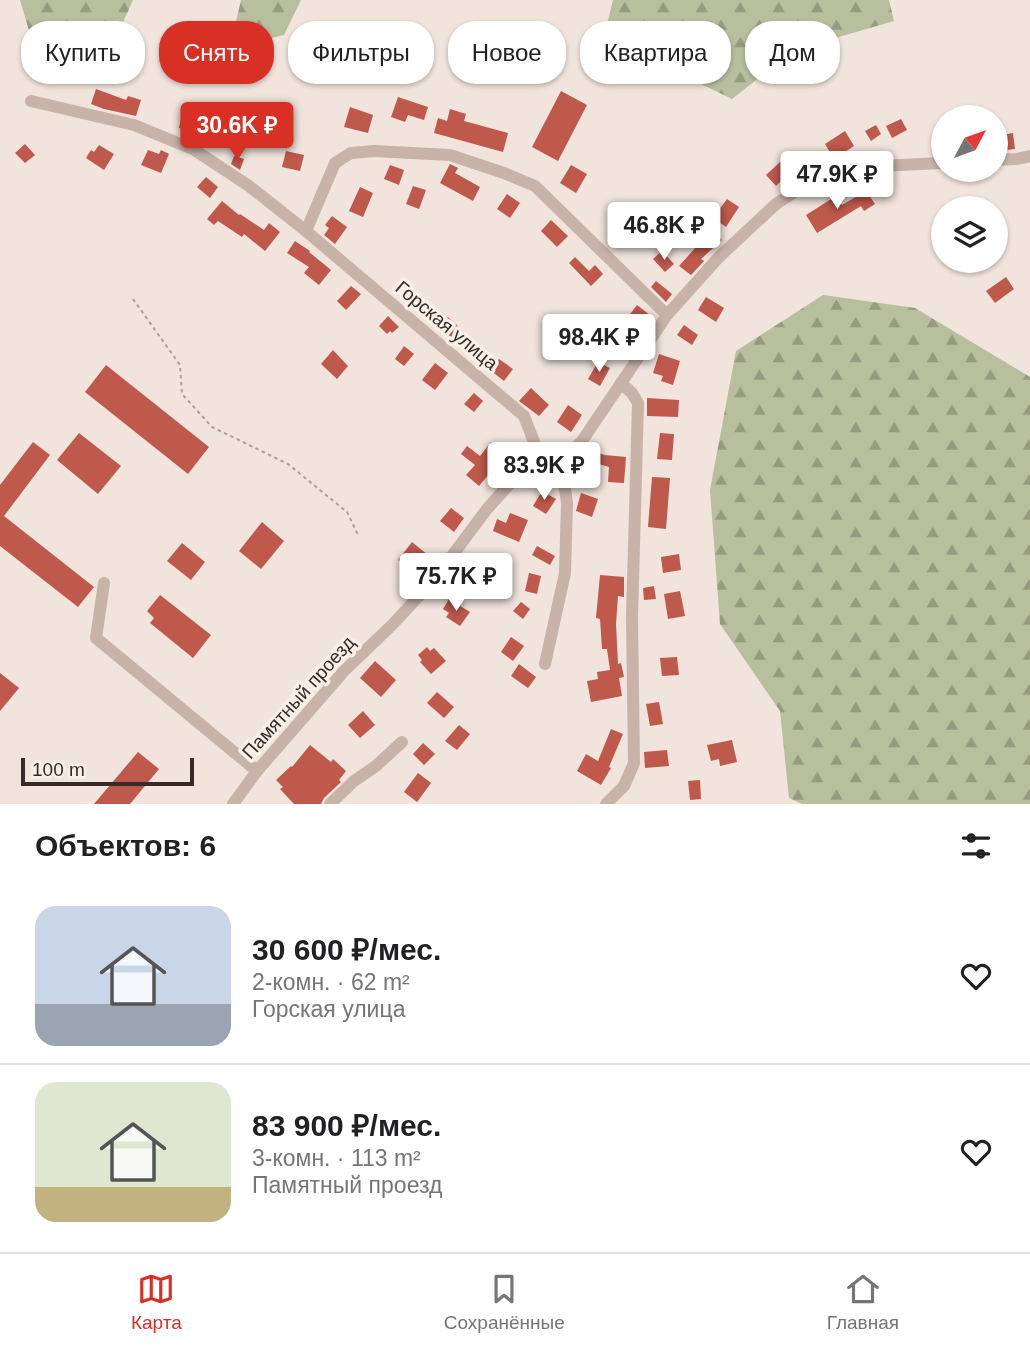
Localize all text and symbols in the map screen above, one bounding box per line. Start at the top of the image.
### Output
chip: Купить [21,21,145,84]
chip: Снять [159,21,274,84]
chip: Фильтры [288,21,434,84]
chip: Новое [448,21,566,84]
chip: Квартира [580,21,731,84]
chip: Дом [745,21,840,84]
pin: 30.6K ₽ [172,102,302,162]
north arrow [931,105,1008,182]
map controls [931,105,1008,273]
text: 30.6K ₽ [196,112,278,138]
pin: 47.9K ₽ [772,152,902,211]
text: 47.9K ₽ [796,161,878,187]
button: layers [931,196,1008,273]
pin: 46.8K ₽ [599,202,729,262]
text: 46.8K ₽ [623,212,705,238]
street label: Горская улица [391,277,502,374]
pin: 98.4K ₽ [534,314,664,374]
text: 98.4K ₽ [558,324,640,350]
pin: 83.9K ₽ [479,442,609,502]
text: 83.9K ₽ [503,452,585,478]
pin: 75.7K ₽ [391,554,521,613]
text: 75.7K ₽ [415,563,497,589]
street label: Памятный проезд [238,632,359,763]
scale bar [21,755,194,787]
text: 100 m [32,759,85,780]
icon: filters [957,827,995,865]
text: Объектов: 6 [35,829,216,862]
text: 30 600 ₽/мес. [252,933,441,966]
icon: home [91,934,175,1018]
icon: heart [957,957,995,995]
text: 2-комн. · 62 m² [252,969,410,995]
text: Горская улица [252,996,405,1022]
text: 83 900 ₽/мес. [252,1109,441,1142]
icon: home [91,1110,175,1194]
icon: heart [957,1133,995,1171]
text: 3-комн. · 113 m² [252,1145,421,1171]
text: Памятный проезд [252,1172,442,1198]
tab: Карта [131,1270,182,1334]
tab: Сохранённые [444,1270,565,1334]
tab: Главная [827,1270,899,1334]

